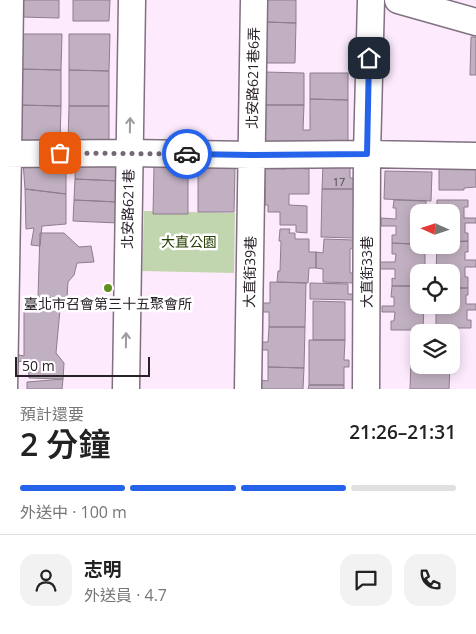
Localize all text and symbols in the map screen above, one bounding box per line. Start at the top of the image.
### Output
street label: 北安路621巷6弄 [242,27,263,129]
pin [348,37,390,79]
icon: home [355,44,383,72]
one-way arrow [125,118,135,134]
courier [162,129,212,179]
pin [39,132,81,174]
icon: bag [46,139,74,167]
icon: car [173,140,201,168]
street label: 北安路621巷 [117,169,138,249]
house number: 17 [333,174,345,189]
north arrow [410,204,460,254]
map controls [410,204,460,374]
park label: 大直公園 [161,232,217,251]
street label: 大直街39巷 [239,236,260,308]
street label: 大直街33巷 [357,236,376,308]
button: locate [410,264,460,314]
marker: 臺北市召會第三十五聚會所 [102,282,114,294]
place label: 臺北市召會第三十五聚會所 [24,294,192,313]
button: layers [410,324,460,374]
one-way arrow [121,333,131,349]
scale bar [15,354,150,377]
text: 50 m [22,356,55,375]
text: 預計還要 [20,403,84,425]
text: 21:26–21:31 [349,419,456,445]
text: 2 分鐘 [20,422,111,465]
text: 外送中 · 100 m [20,501,127,523]
button: person [20,554,72,606]
button: chat [340,554,392,606]
button: phone [404,554,456,606]
text: 志明 [84,556,122,582]
text: 外送員 · 4.7 [84,584,167,606]

